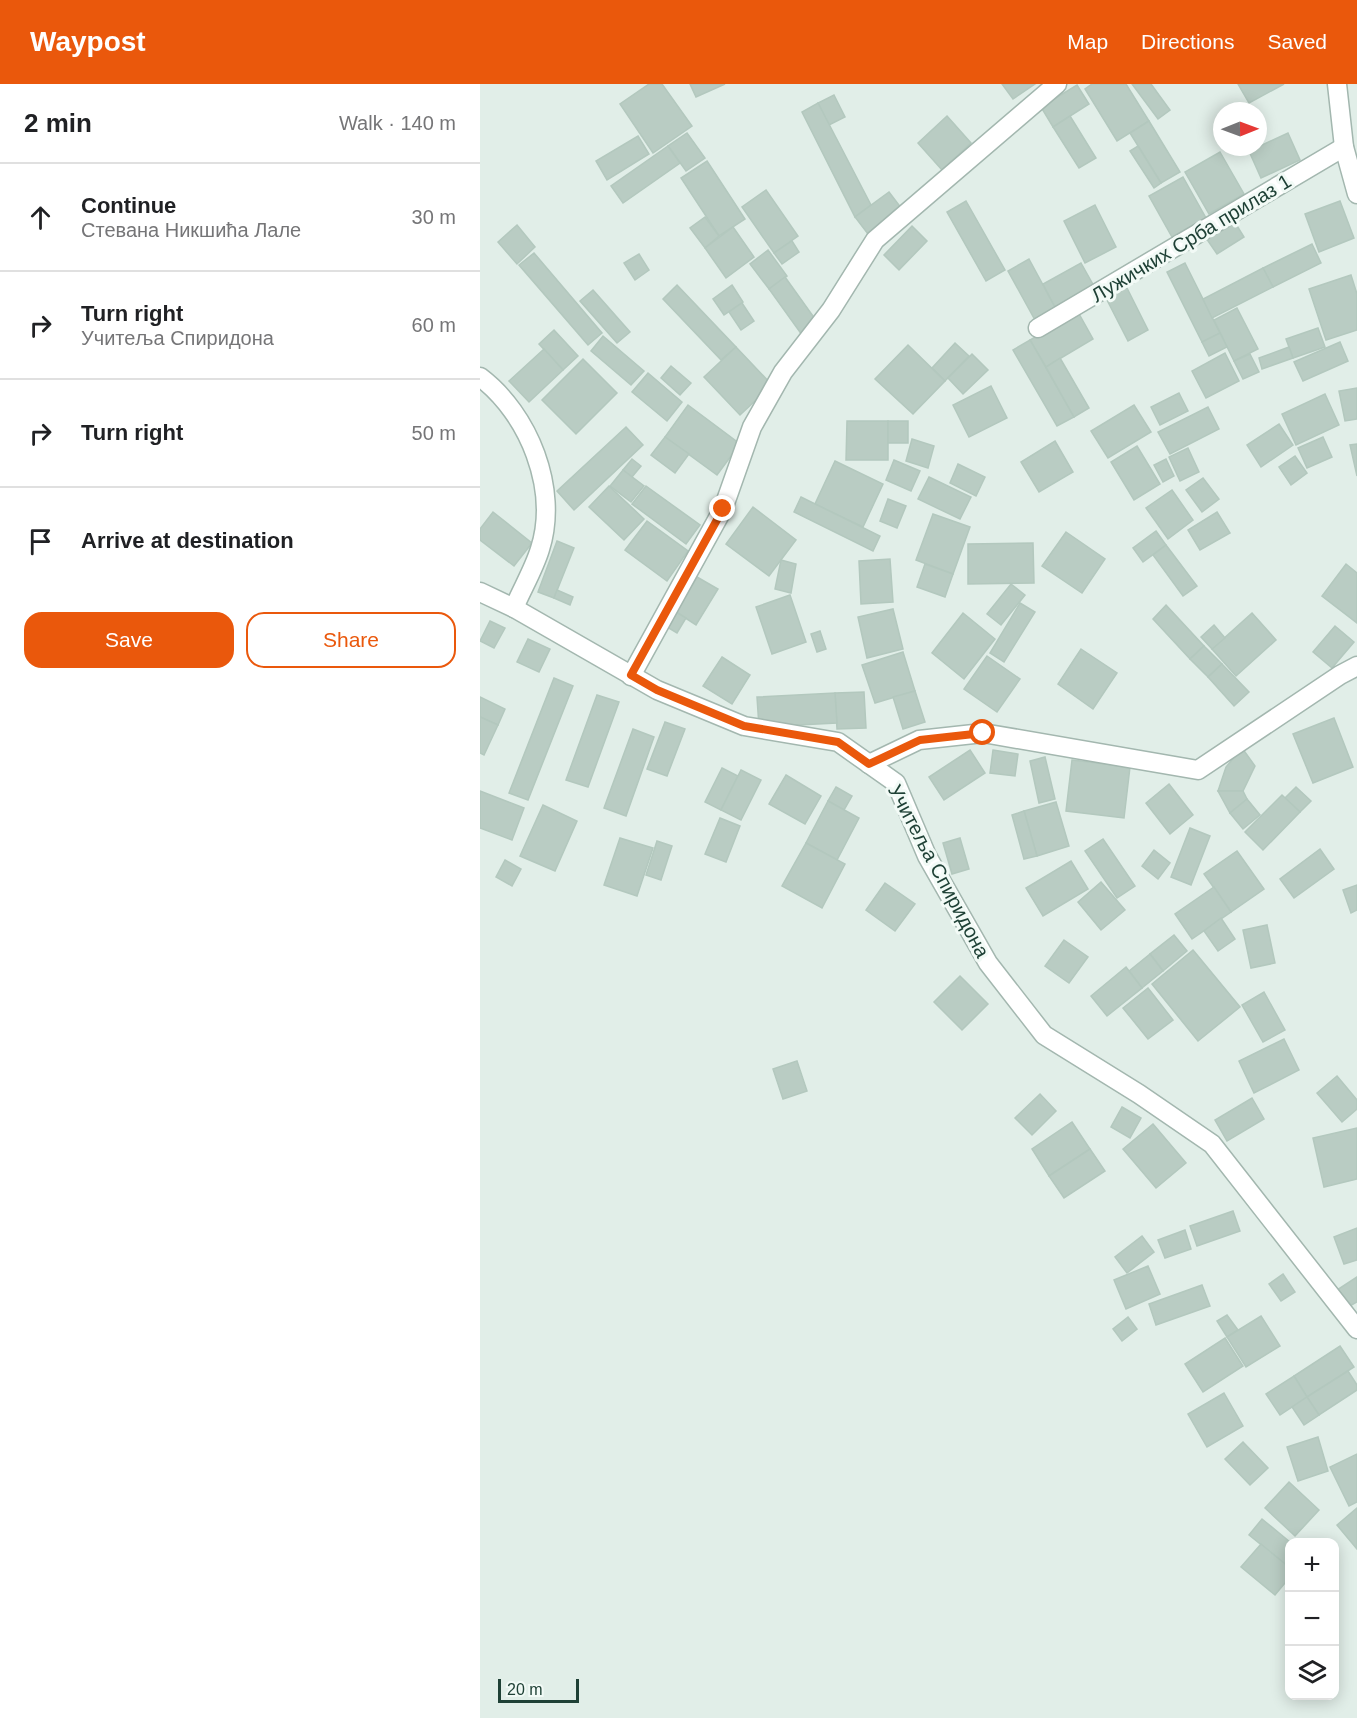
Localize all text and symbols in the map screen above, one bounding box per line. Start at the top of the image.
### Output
text: Waypost [30,26,146,57]
text: Map [1067,30,1108,53]
text: Directions [1141,30,1234,53]
text: Saved [1267,30,1327,53]
north arrow [1213,102,1267,156]
text: 2 min [24,108,92,138]
text: Walk · 140 m [339,112,456,134]
street label: Лужичких Срба прилаз 1 [1087,170,1295,306]
text: Continue [81,193,176,218]
icon: ahead [24,201,57,234]
text: 30 m [412,206,456,228]
text: Стевана Никшића Лале [81,219,301,241]
text: Turn right [81,301,183,326]
icon: right [24,309,57,342]
text: 60 m [412,314,456,336]
text: Учитеља Спиридона [81,327,274,349]
icon: right [24,417,57,450]
text: Turn right [81,420,183,445]
text: 50 m [412,422,456,444]
route end [709,495,735,521]
icon: arrive [24,525,57,558]
text: Arrive at destination [81,528,294,553]
button: Save [24,612,234,668]
button: Share [246,612,456,668]
route start [969,719,995,745]
street label: Учитеља Спиридона [884,781,994,962]
map controls [1285,1538,1339,1700]
button: + [1285,1538,1339,1592]
button: − [1285,1592,1339,1646]
button: layers [1285,1646,1339,1700]
scale bar [498,1676,579,1704]
text: 20 m [507,1681,543,1698]

